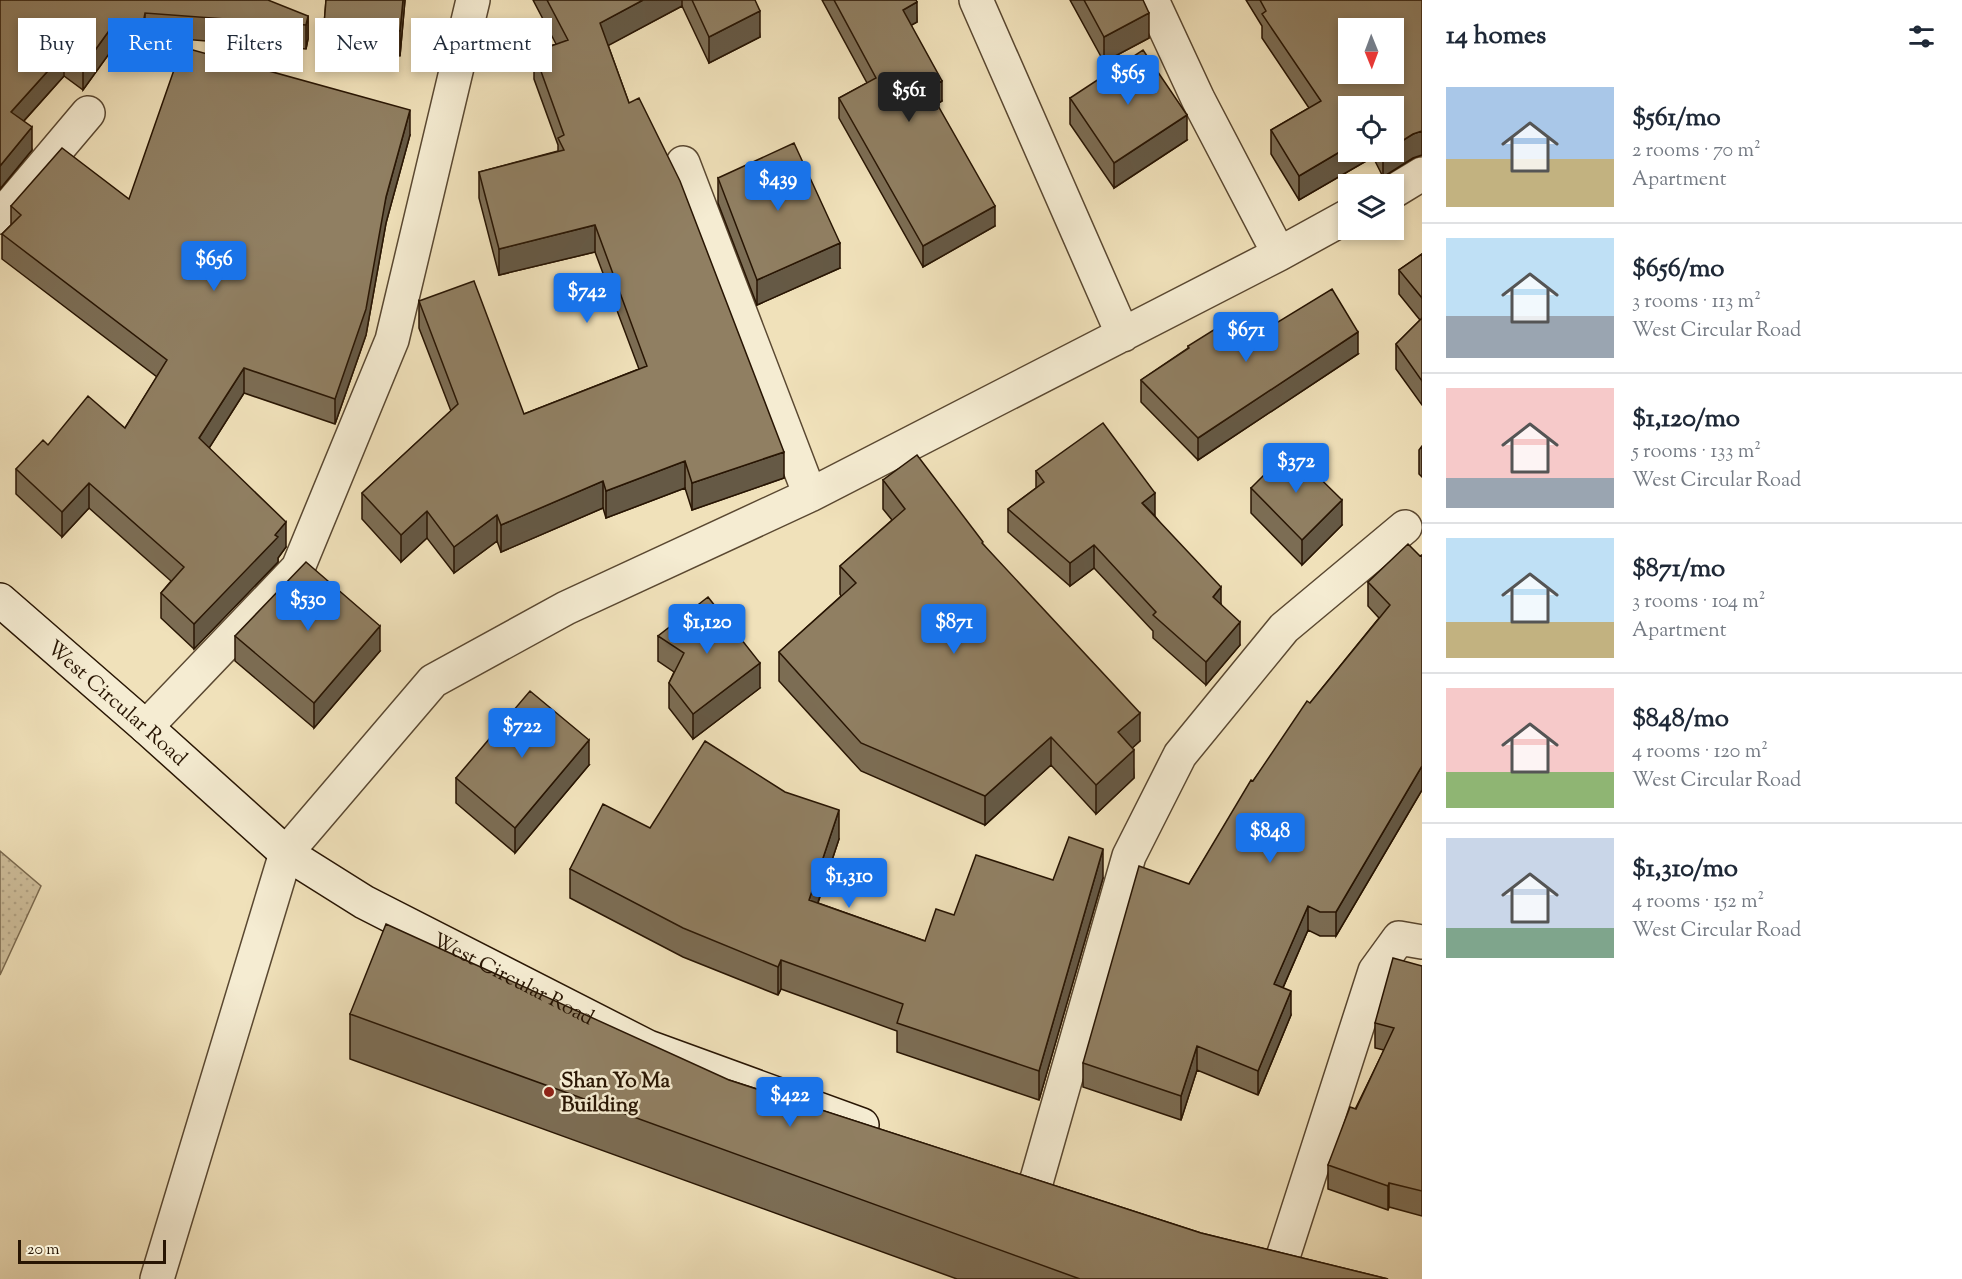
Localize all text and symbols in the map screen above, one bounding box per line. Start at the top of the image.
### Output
chip: Buy [18,18,96,72]
chip: Rent [108,18,193,72]
chip: Filters [205,18,303,72]
chip: New [315,18,399,72]
chip: Apartment [411,18,552,72]
north arrow [1338,18,1404,84]
map controls [1338,18,1404,240]
text: 14 homes [1446,18,1546,55]
icon: filters [1905,20,1938,53]
pin: $565 [1092,55,1164,106]
text: $565 [1111,60,1145,89]
pin: $561 [873,72,945,123]
text: $561 [892,77,926,106]
button: locate [1338,96,1404,162]
text: $561/mo [1632,100,1721,137]
icon: home [1494,111,1566,183]
text: 2 rooms · 70 m² [1632,137,1761,166]
pin: $439 [742,161,814,212]
text: $439 [759,166,797,195]
text: Apartment [1632,166,1727,195]
button: layers [1338,174,1404,240]
pin: $656 [178,241,250,292]
text: $656 [195,246,233,275]
text: $656/mo [1632,251,1725,288]
icon: home [1494,262,1566,334]
pin: $742 [551,273,623,324]
text: $742 [568,278,606,307]
text: 3 rooms · 113 m² [1632,288,1761,317]
pin: $671 [1210,312,1282,363]
text: $671 [1227,317,1265,346]
text: West Circular Road [1632,317,1801,346]
text: $1,120/mo [1632,401,1740,438]
icon: home [1494,412,1566,484]
text: 5 rooms · 133 m² [1632,438,1761,467]
pin: $372 [1260,443,1332,494]
text: $372 [1277,448,1315,477]
text: West Circular Road [1632,467,1801,496]
text: $871/mo [1632,551,1725,588]
icon: home [1494,562,1566,634]
pin: $530 [272,581,344,632]
text: $530 [290,586,326,615]
text: 3 rooms · 104 m² [1632,588,1766,617]
pin: $1,120 [658,604,756,655]
pin: $871 [918,604,990,655]
text: $1,120 [682,609,732,638]
text: $871 [935,609,973,638]
text: Apartment [1632,617,1727,646]
street label: West Circular Road [39,634,193,774]
text: $848/mo [1632,701,1729,738]
pin: $722 [486,708,558,759]
icon: home [1494,712,1566,784]
text: $722 [502,713,542,742]
text: 4 rooms · 120 m² [1632,738,1768,767]
text: West Circular Road [1632,767,1801,796]
pin: $848 [1234,813,1306,864]
text: $848 [1250,818,1290,847]
text: $1,310/mo [1632,851,1738,888]
pin: $1,310 [800,858,898,909]
icon: home [1494,862,1566,934]
text: $1,310 [825,863,873,892]
text: 4 rooms · 152 m² [1632,888,1764,917]
text: West Circular Road [1632,917,1801,946]
street label: West Circular Road [427,926,599,1034]
place label: Shan Yo Ma Building [561,1067,671,1121]
pin: $422 [754,1077,826,1128]
text: $422 [770,1082,810,1111]
marker: Shan Yo Ma Building [542,1085,556,1099]
scale bar [18,1237,166,1264]
text: 20 m [27,1239,60,1262]

